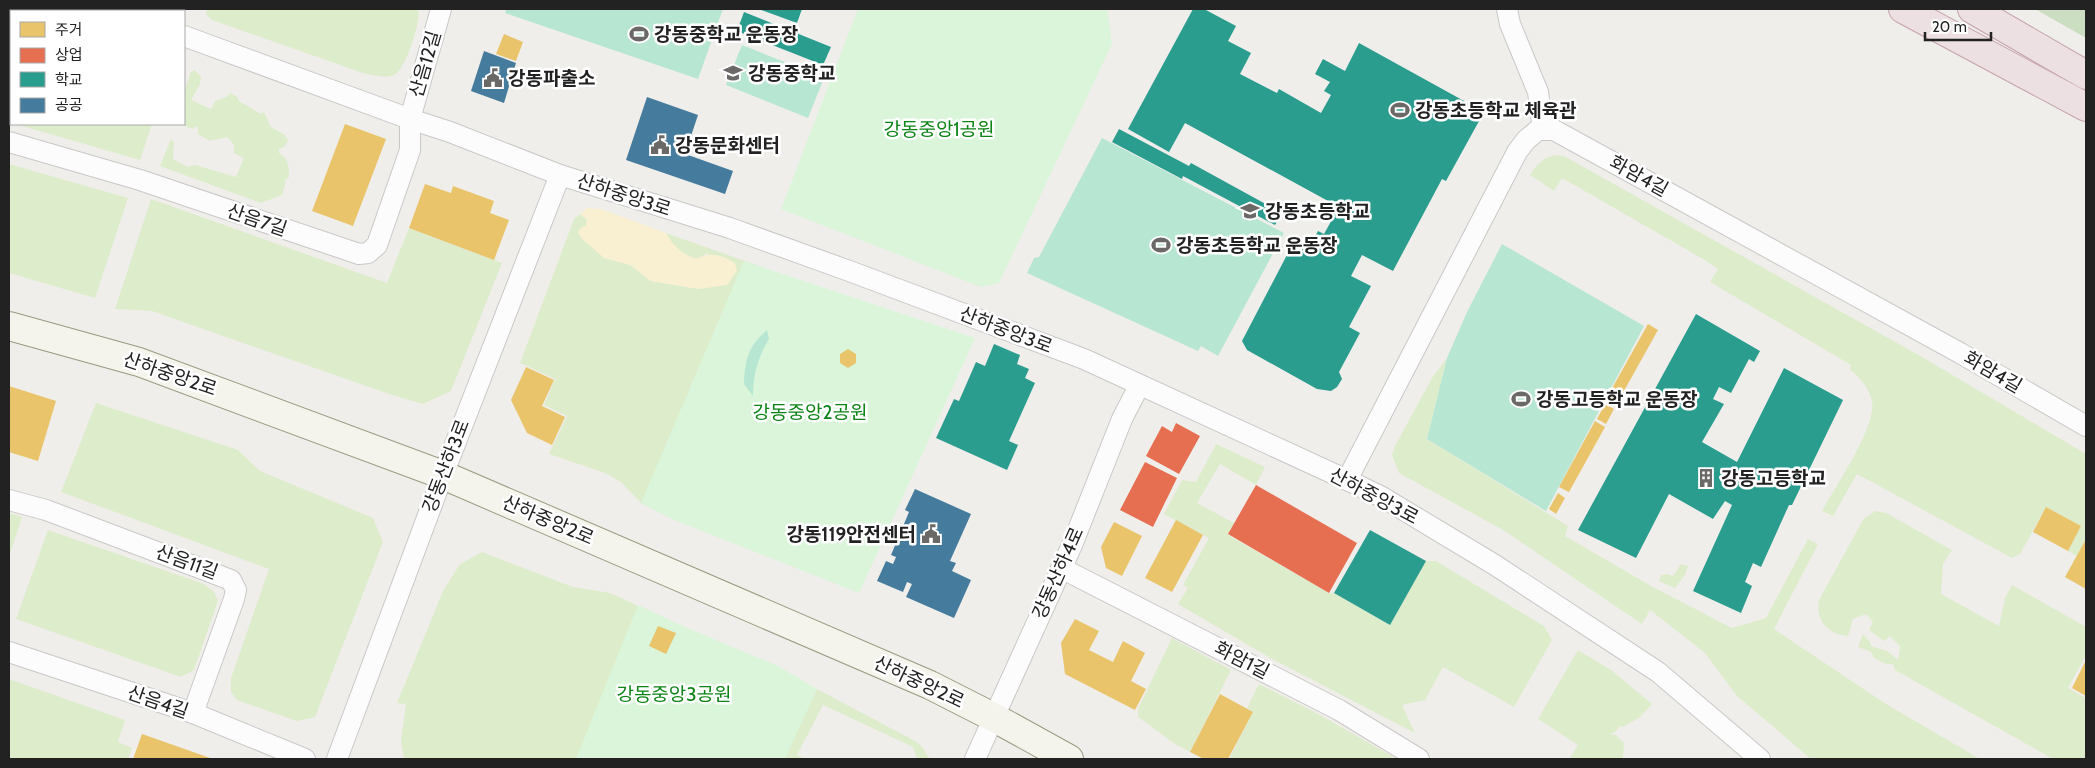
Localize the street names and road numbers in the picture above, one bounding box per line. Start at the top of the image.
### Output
street label: 산음12길 [404,28,446,100]
street label: 화암4길 [1606,151,1672,201]
street label: 산하중앙3로 [574,169,674,221]
street label: 산음7길 [224,199,290,241]
street label: 산하중앙3로 [956,302,1056,358]
street label: 화암4길 [1960,346,2026,398]
street label: 산하중앙2로 [120,347,220,401]
street label: 강동산하3로 [418,416,474,516]
street label: 산하중앙3로 [1325,463,1423,529]
street label: 산하중앙2로 [499,490,597,550]
street label: 강동산하4로 [1027,523,1089,623]
street label: 산음11길 [153,540,221,584]
street label: 화암1길 [1211,636,1273,684]
street label: 산하중앙2로 [870,651,968,713]
street label: 산음4길 [124,681,192,723]

